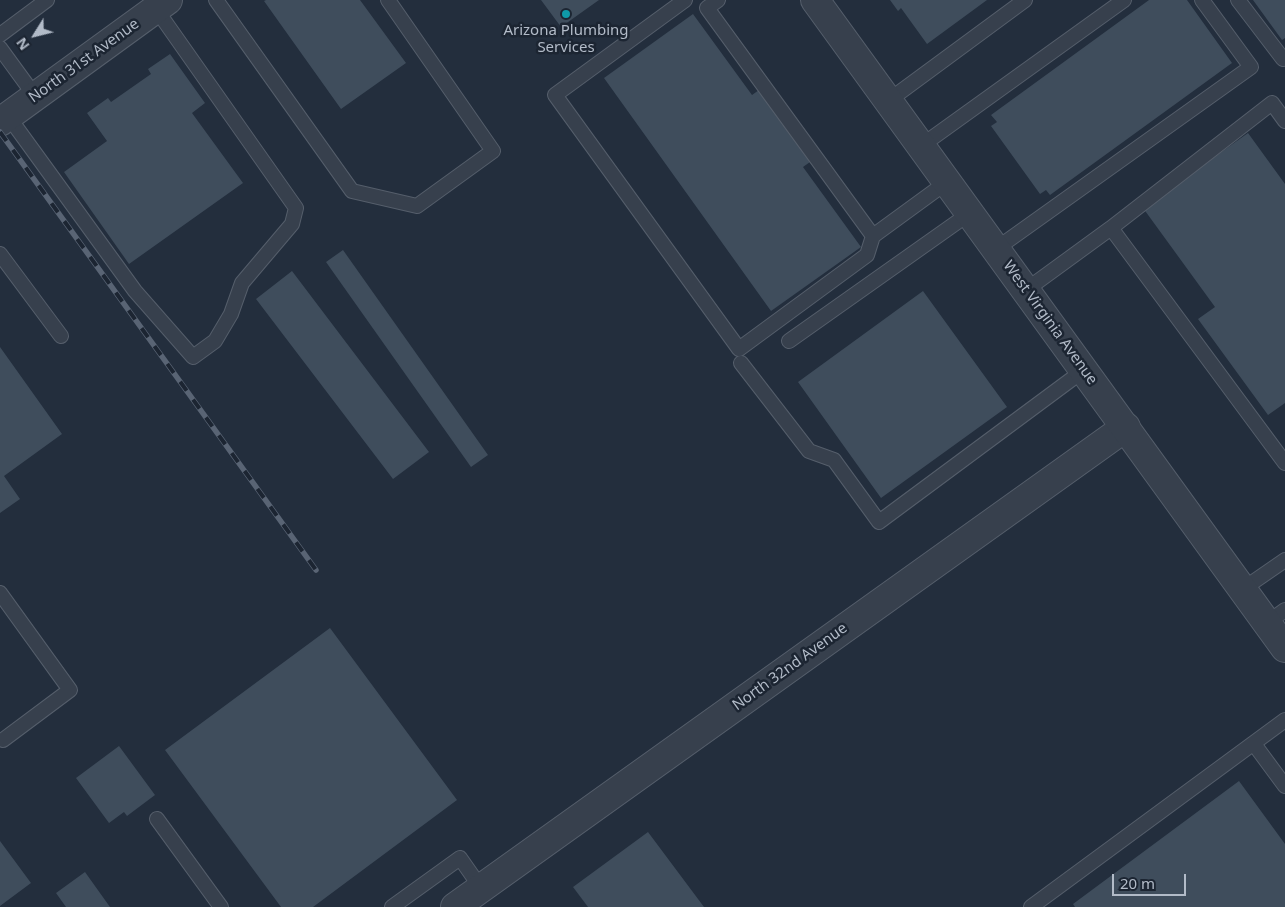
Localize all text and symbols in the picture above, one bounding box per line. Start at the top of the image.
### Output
marker: Arizona Plumbing Services [560,8,572,20]
north arrow [10,10,60,60]
street label: North 31st Avenue [25,15,143,107]
place label: Arizona Plumbing Services [503,22,629,57]
text: N [11,34,33,54]
street label: West Virginia Avenue [999,258,1101,388]
street label: North 32nd Avenue [729,619,851,715]
scale bar [1115,864,1189,896]
text: 20 m [1120,873,1155,893]

